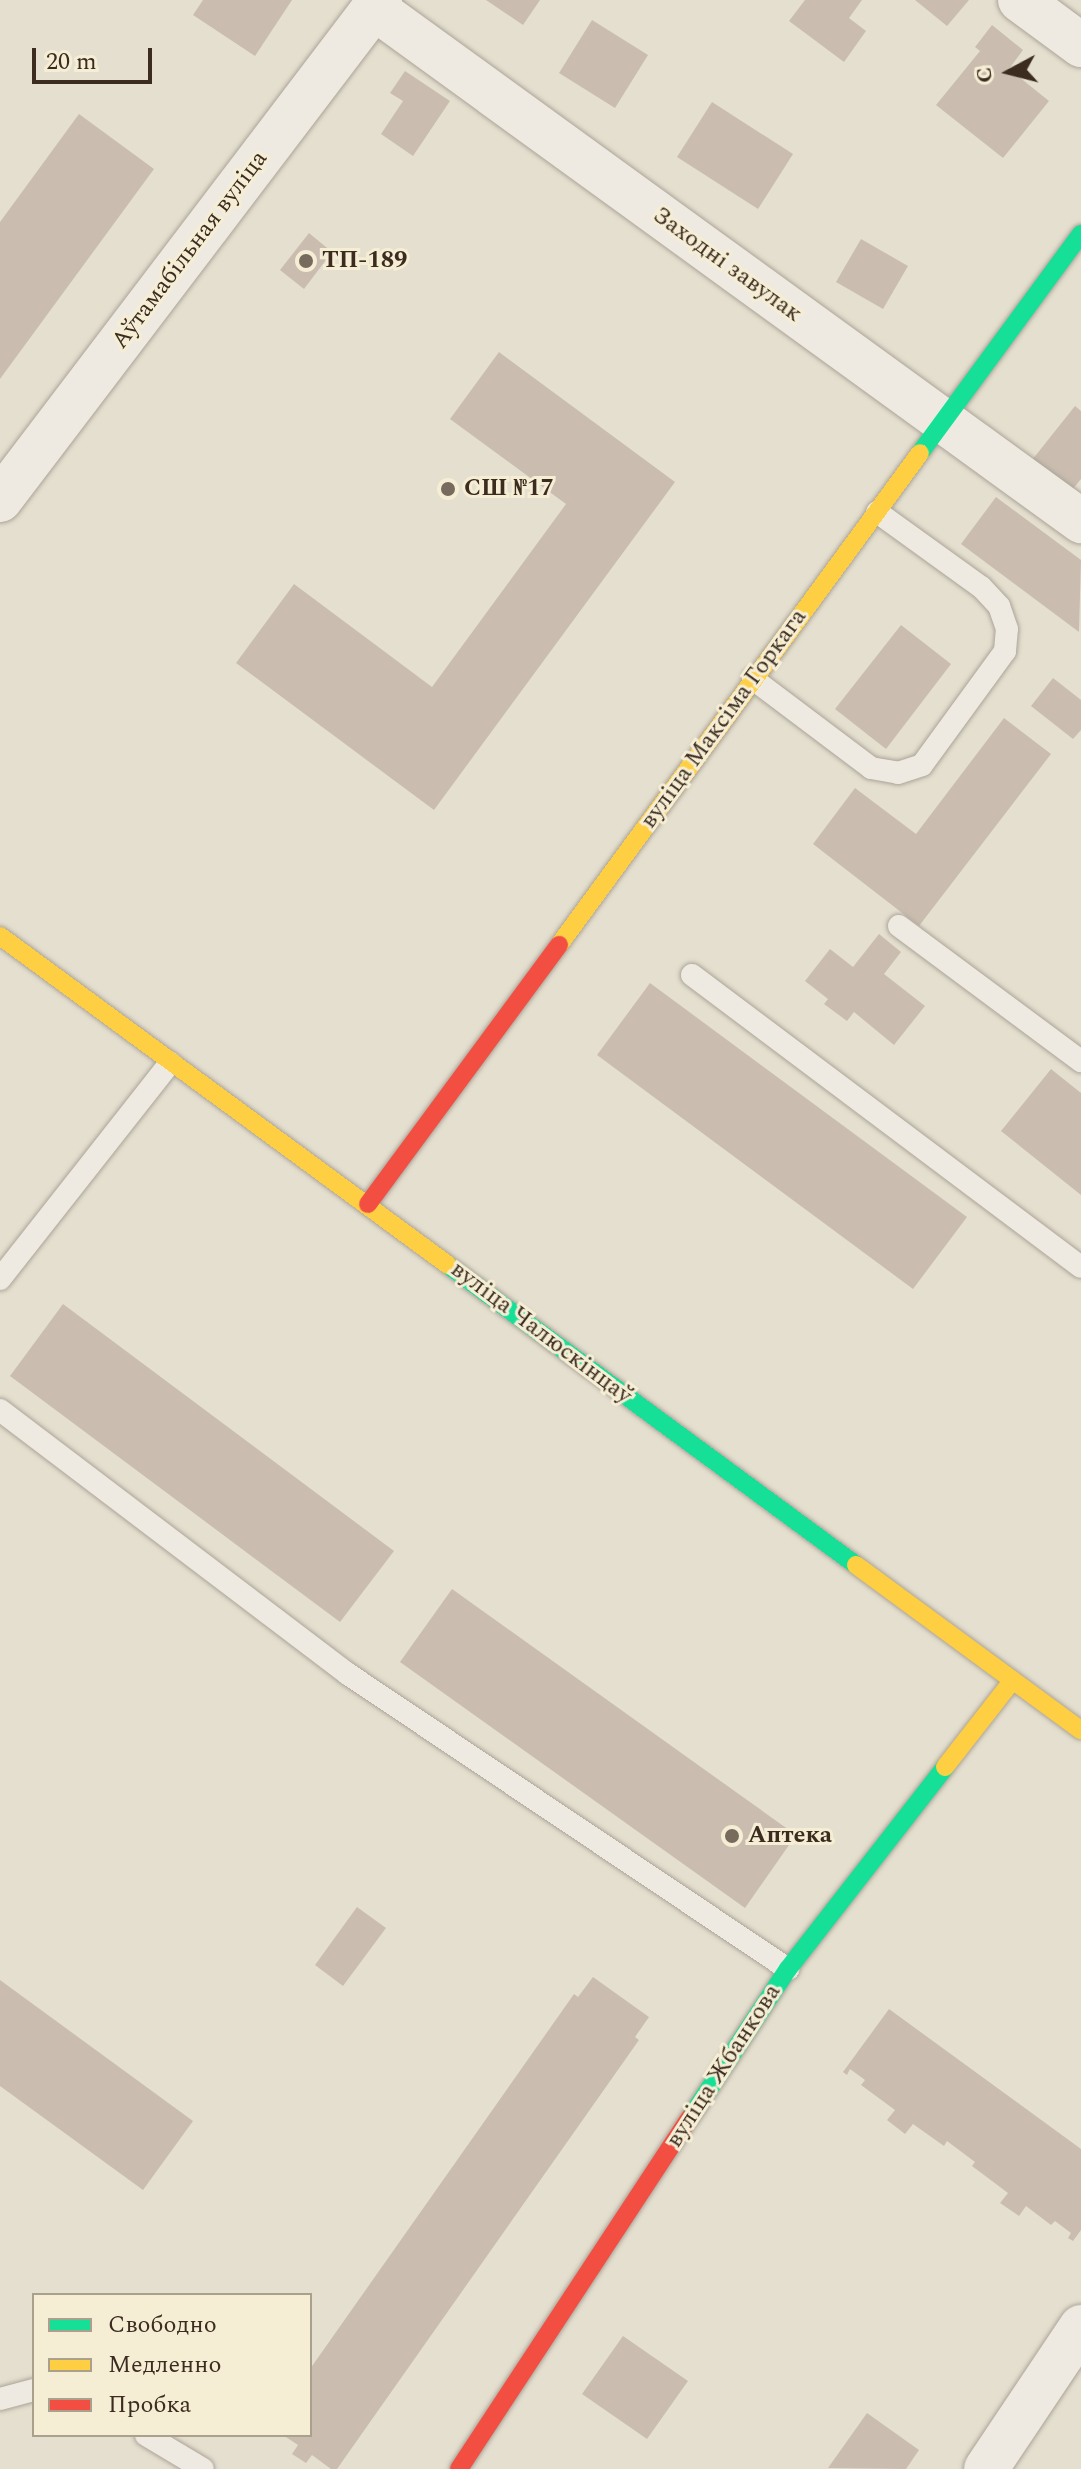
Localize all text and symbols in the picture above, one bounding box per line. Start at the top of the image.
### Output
scale bar [36,32,156,82]
north arrow [969,32,1049,112]
text: 20 m [46,44,97,80]
text: С [967,65,1002,85]
street label: Аўтамабільная вуліца [106,145,274,355]
street label: Заходні завулак [647,201,807,329]
place label: ТП-189 [322,247,408,275]
marker: ТП-189 [297,252,315,270]
place label: СШ №17 [464,475,554,503]
marker: СШ №17 [439,480,457,498]
street label: вуліца Максіма Горкага [635,604,813,834]
street label: вуліца Чалюскінцаў [445,1255,637,1411]
place label: Аптека [748,1822,832,1850]
marker: Аптека [723,1827,741,1845]
street label: вуліца Жбанкова [660,1979,788,2153]
legend [32,2293,312,2437]
text: Свободно [108,2307,217,2343]
text: Медленно [108,2347,221,2383]
text: Пробка [108,2387,191,2423]

